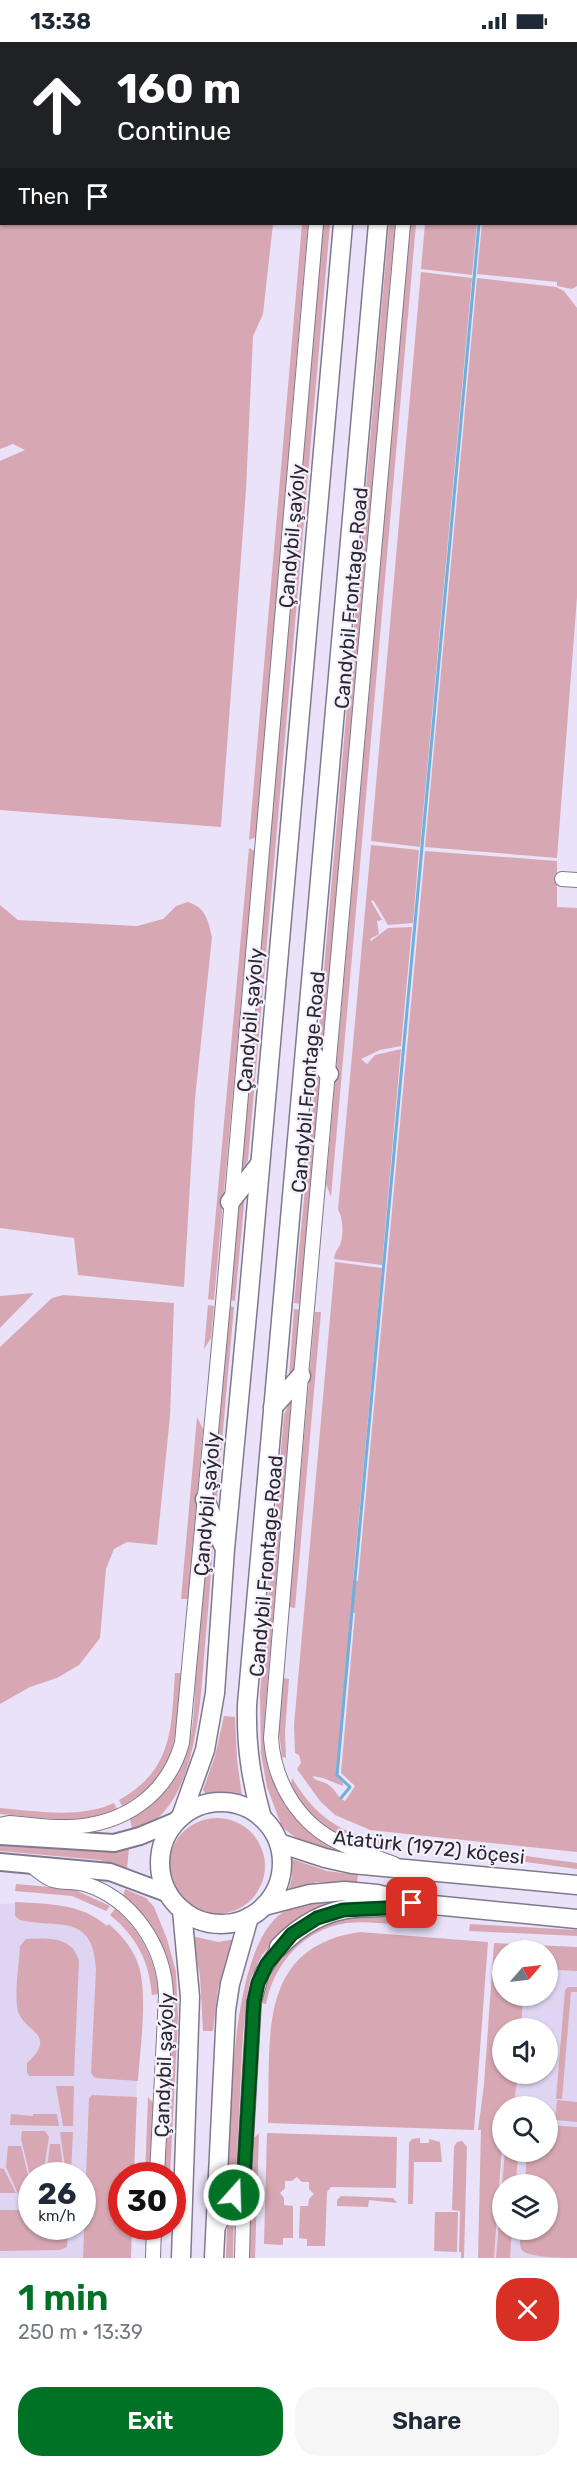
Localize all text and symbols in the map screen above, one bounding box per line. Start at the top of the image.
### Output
text: 13:38 [30,8,91,35]
text: 160 m [117,64,241,114]
icon: ahead [18,66,96,144]
text: Continue [117,115,231,147]
icon: arrive [81,180,114,213]
text: Then [18,183,69,210]
street label: Çandybil şaýoly [274,463,310,609]
street label: Candybil Frontage Road [329,486,373,710]
street label: Çandybil şaýoly [232,947,268,1093]
street label: Candybil Frontage Road [286,970,330,1194]
street label: Çandybil şaýoly [189,1431,225,1577]
street label: Candybil Frontage Road [244,1454,288,1678]
street label: Atatürk (1972) köçesi [332,1825,526,1869]
pin [386,1877,437,1928]
icon: arrive [395,1886,428,1919]
north arrow [492,1940,558,2006]
map controls [492,1940,558,2240]
street label: Çandybil şaýoly [149,1992,179,2138]
button: sound [492,2018,558,2084]
button: search [492,2096,558,2162]
speed limit sign: 30 [108,2162,186,2240]
position arrow [202,2163,266,2227]
button: layers [492,2174,558,2240]
text: 26 [37,2176,77,2212]
text: km/h [38,2207,76,2225]
text: 1 min [18,2276,109,2319]
button: close [496,2278,559,2341]
text: 250 m · 13:39 [18,2320,143,2344]
button: Exit [18,2387,283,2456]
button: Share [295,2387,559,2456]

